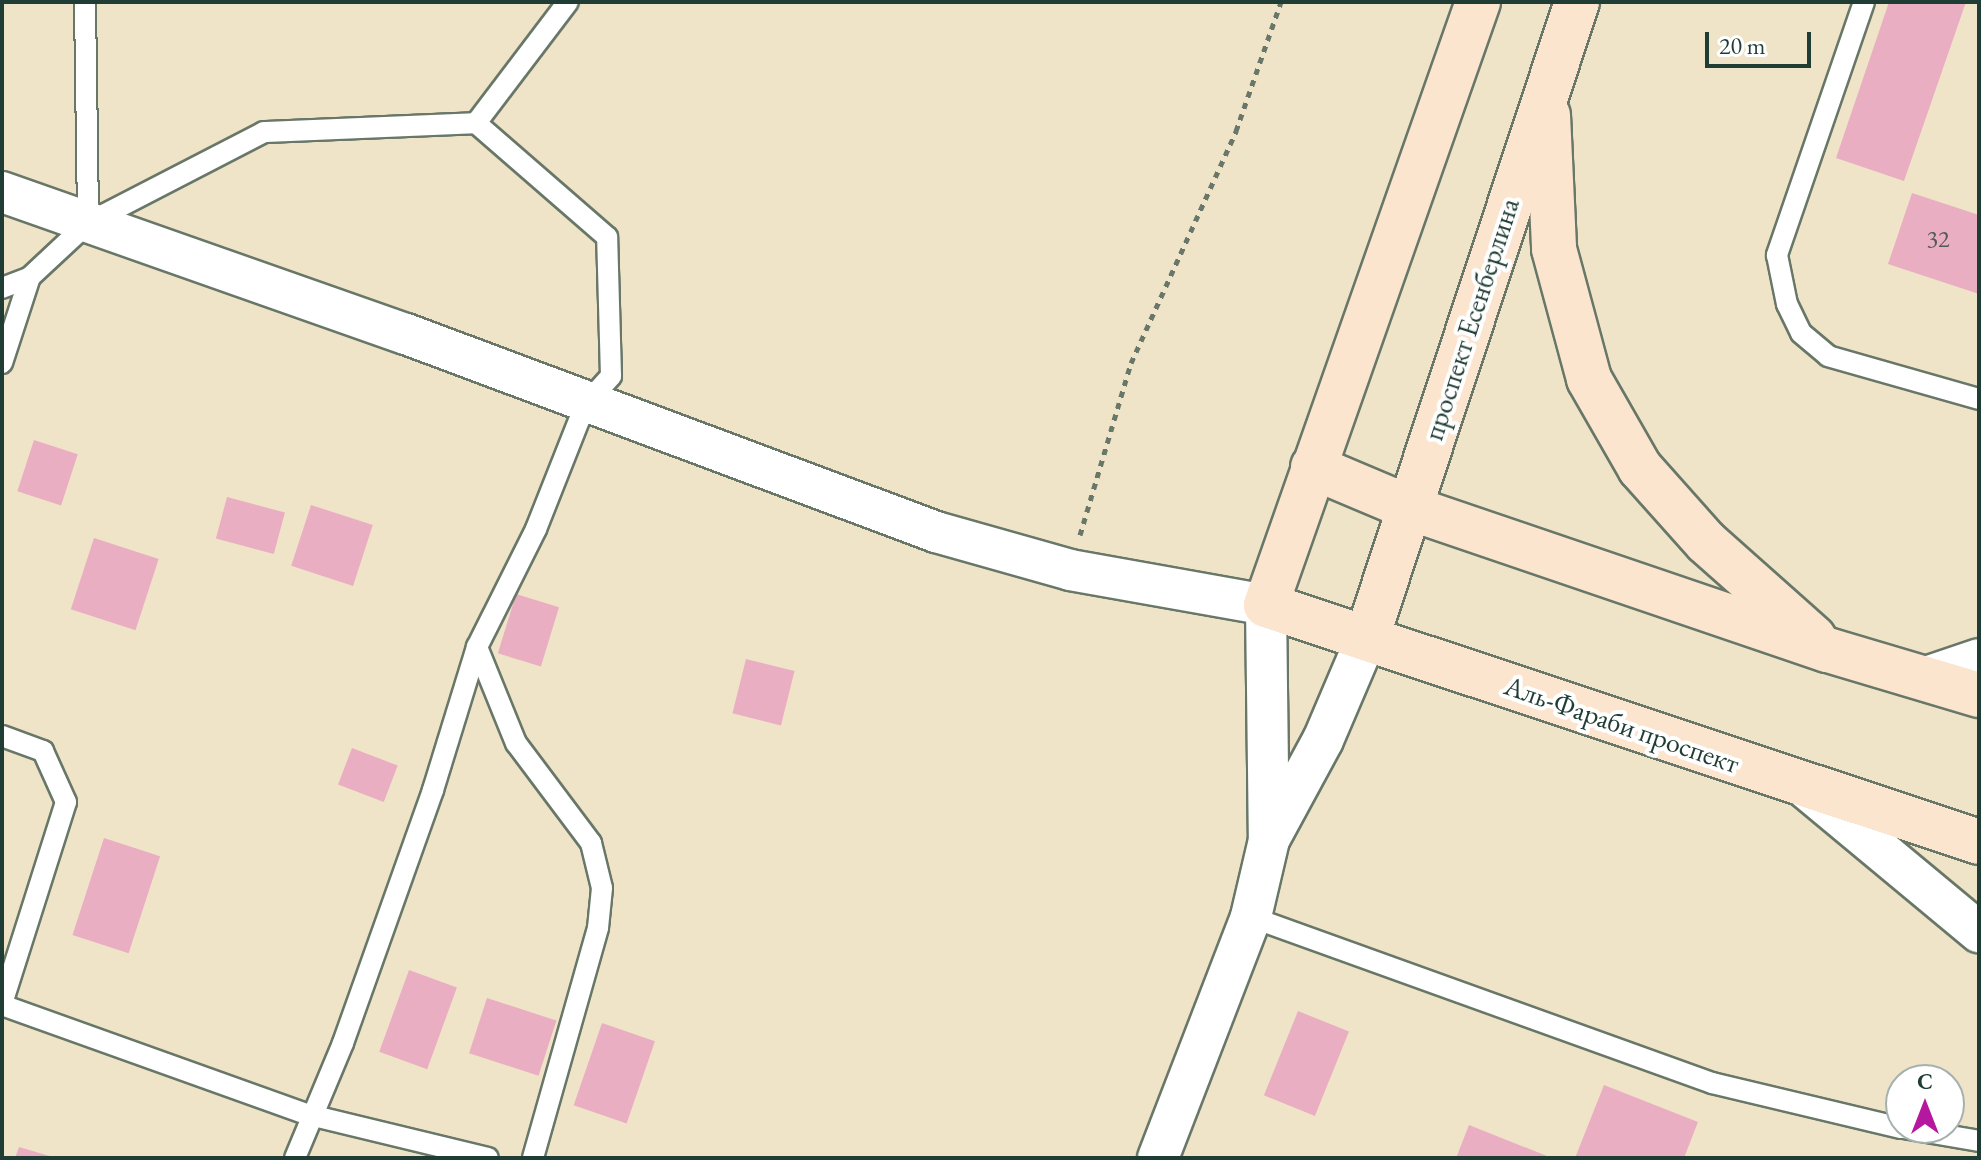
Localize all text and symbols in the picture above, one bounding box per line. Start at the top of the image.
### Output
scale bar [1709,16,1815,66]
text: 20 m [1719,30,1766,61]
street label: проспект Есенберлина [1416,194,1526,444]
house number: 32 [1926,225,1950,253]
street label: Аль-Фараби проспект [1500,668,1744,780]
north arrow [1885,1064,1965,1144]
text: С [1917,1067,1933,1096]

